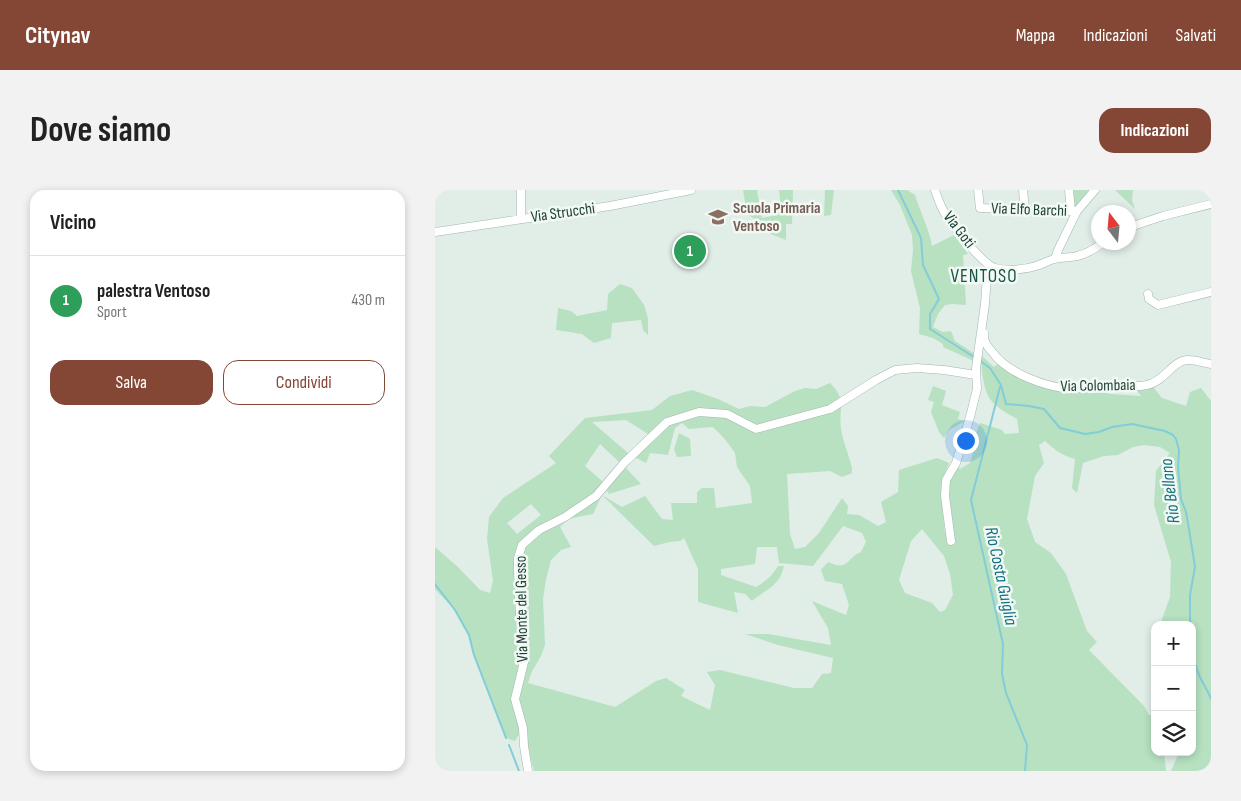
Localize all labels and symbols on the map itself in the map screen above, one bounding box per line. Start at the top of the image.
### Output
street label: Via Strucchi [530,199,596,227]
place label: Scuola Primaria Ventoso [733,199,821,236]
street label: Via Elfo Barchi [991,199,1067,221]
north arrow [1091,205,1136,250]
school or university icon: Scuola Primaria Ventoso [707,206,729,228]
street label: Via Goti [939,208,979,252]
pin: 1 [674,232,706,270]
district label: VENTOSO [950,265,1018,288]
street label: Via Colombaia [1060,376,1136,396]
your location [953,428,979,454]
water label: Rio Bellano [1156,457,1184,525]
water label: Rio Costa Guiglia [980,525,1022,628]
street label: Via Monte del Gesso [512,555,532,663]

